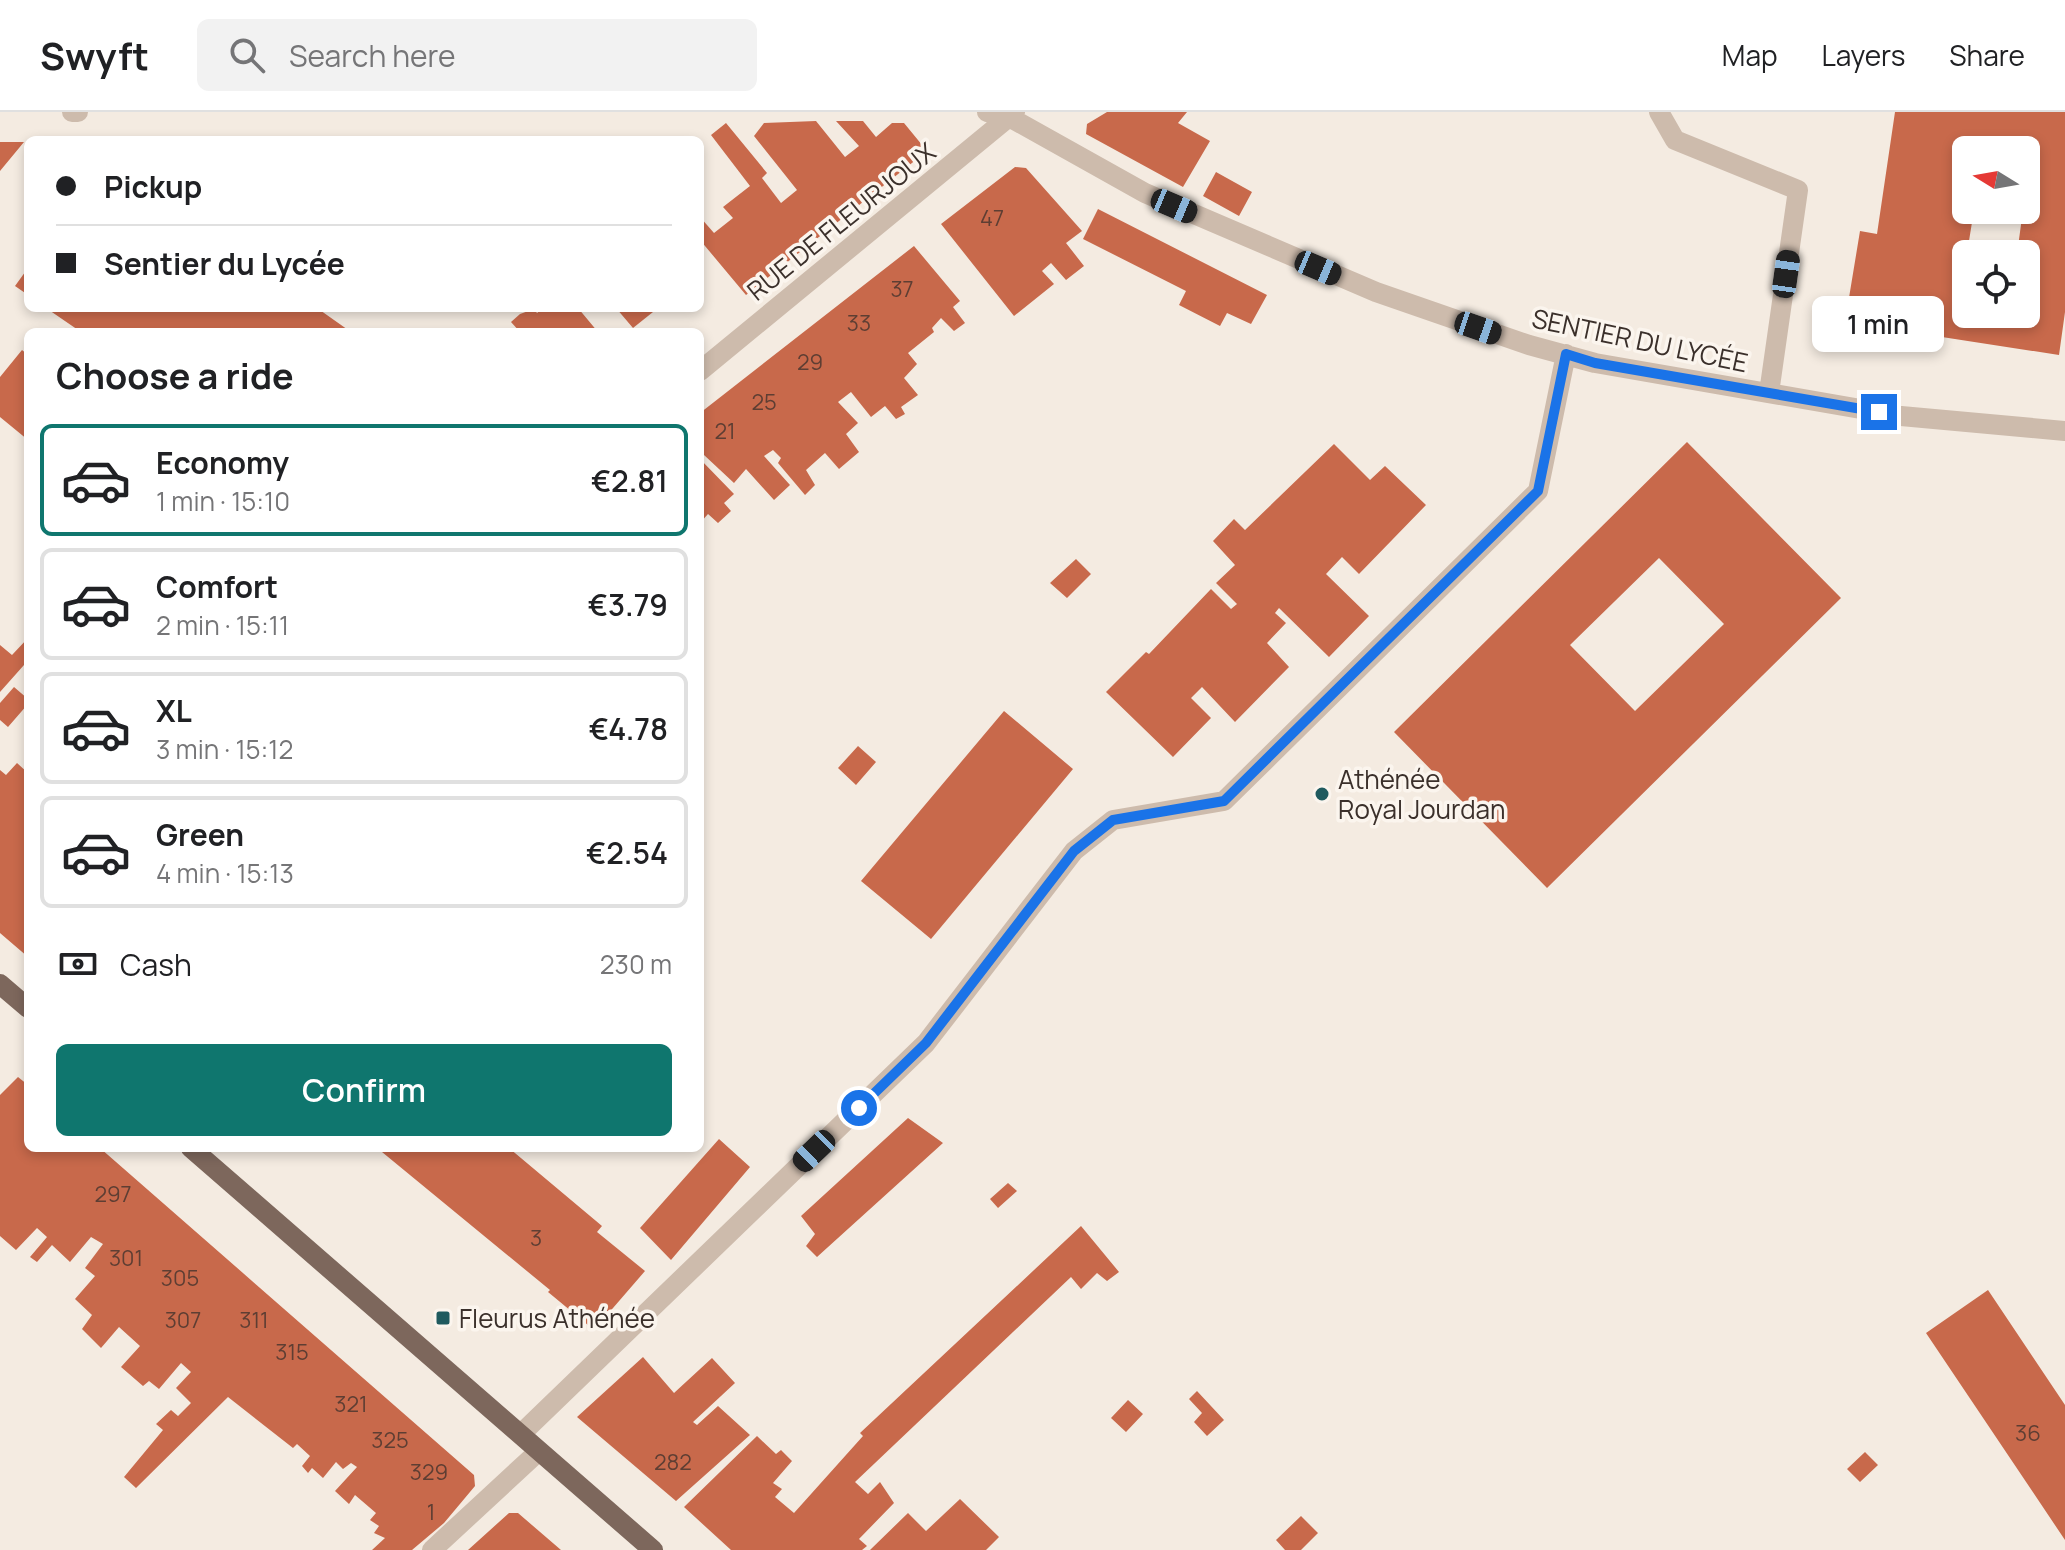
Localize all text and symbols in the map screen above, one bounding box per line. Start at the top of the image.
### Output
search box [197,19,757,91]
text: Swyft [40,29,149,81]
icon: search [225,33,269,77]
text: Search here [289,35,456,76]
text: Map [1722,36,1778,74]
text: Layers [1822,36,1905,74]
text: Share [1949,36,2025,74]
street label: RUE DE FLEURJOUX [739,134,943,308]
north arrow [1952,136,2040,224]
map controls [1952,136,2040,328]
text: Pickup [104,166,202,207]
car [1147,186,1201,226]
house number: 47 [980,203,1004,233]
button: locate [1952,240,2040,328]
text: Sentier du Lycée [104,243,345,284]
car [1291,248,1345,288]
car [1771,249,1801,299]
house number: 37 [890,274,914,304]
callout: 1 min [1813,296,1945,352]
street label: SENTIER DU LYCÉE [1529,300,1751,380]
text: 1 min [1847,306,1909,342]
house number: 33 [847,308,871,338]
car [1451,309,1505,347]
house number: 29 [797,347,823,377]
text: Choose a ride [56,351,294,400]
house number: 25 [751,387,777,417]
route end [1861,394,1897,430]
house number: 21 [714,416,736,446]
text: Economy [156,442,289,483]
icon: car [60,444,132,516]
text: €2.81 [591,460,668,501]
text: 1 min · 15:10 [156,483,290,519]
text: Comfort [156,566,278,607]
icon: car [60,568,132,640]
text: €3.79 [588,584,668,625]
text: 2 min · 15:11 [156,607,289,643]
text: XL [156,690,192,731]
icon: car [60,692,132,764]
text: €4.78 [589,708,668,749]
text: 3 min · 15:12 [156,731,293,767]
place label: Athénée Royal Jourdan [1338,761,1505,827]
marker: Athénée Royal Jourdan [1313,785,1331,803]
text: Green [156,814,244,855]
icon: car [60,816,132,888]
text: €2.54 [586,832,668,873]
text: 4 min · 15:13 [156,855,294,891]
icon: cash [56,942,100,986]
text: Cash [120,944,192,985]
text: 230 m [600,946,672,982]
button: Confirm [56,1044,672,1136]
route start [841,1090,877,1126]
car [788,1126,840,1176]
house number: 297 [95,1179,131,1209]
house number: 3 [530,1223,542,1253]
house number: 301 [109,1243,143,1273]
house number: 305 [161,1263,199,1293]
place label: Fleurus Athénée [459,1300,655,1336]
house number: 307 [165,1305,201,1335]
house number: 311 [239,1305,269,1335]
marker: Fleurus Athénée [434,1309,452,1327]
house number: 315 [275,1337,309,1367]
house number: 321 [334,1389,368,1419]
house number: 36 [2015,1418,2041,1448]
house number: 325 [371,1425,409,1455]
house number: 282 [654,1447,692,1477]
house number: 329 [410,1457,448,1487]
house number: 1 [427,1497,435,1527]

